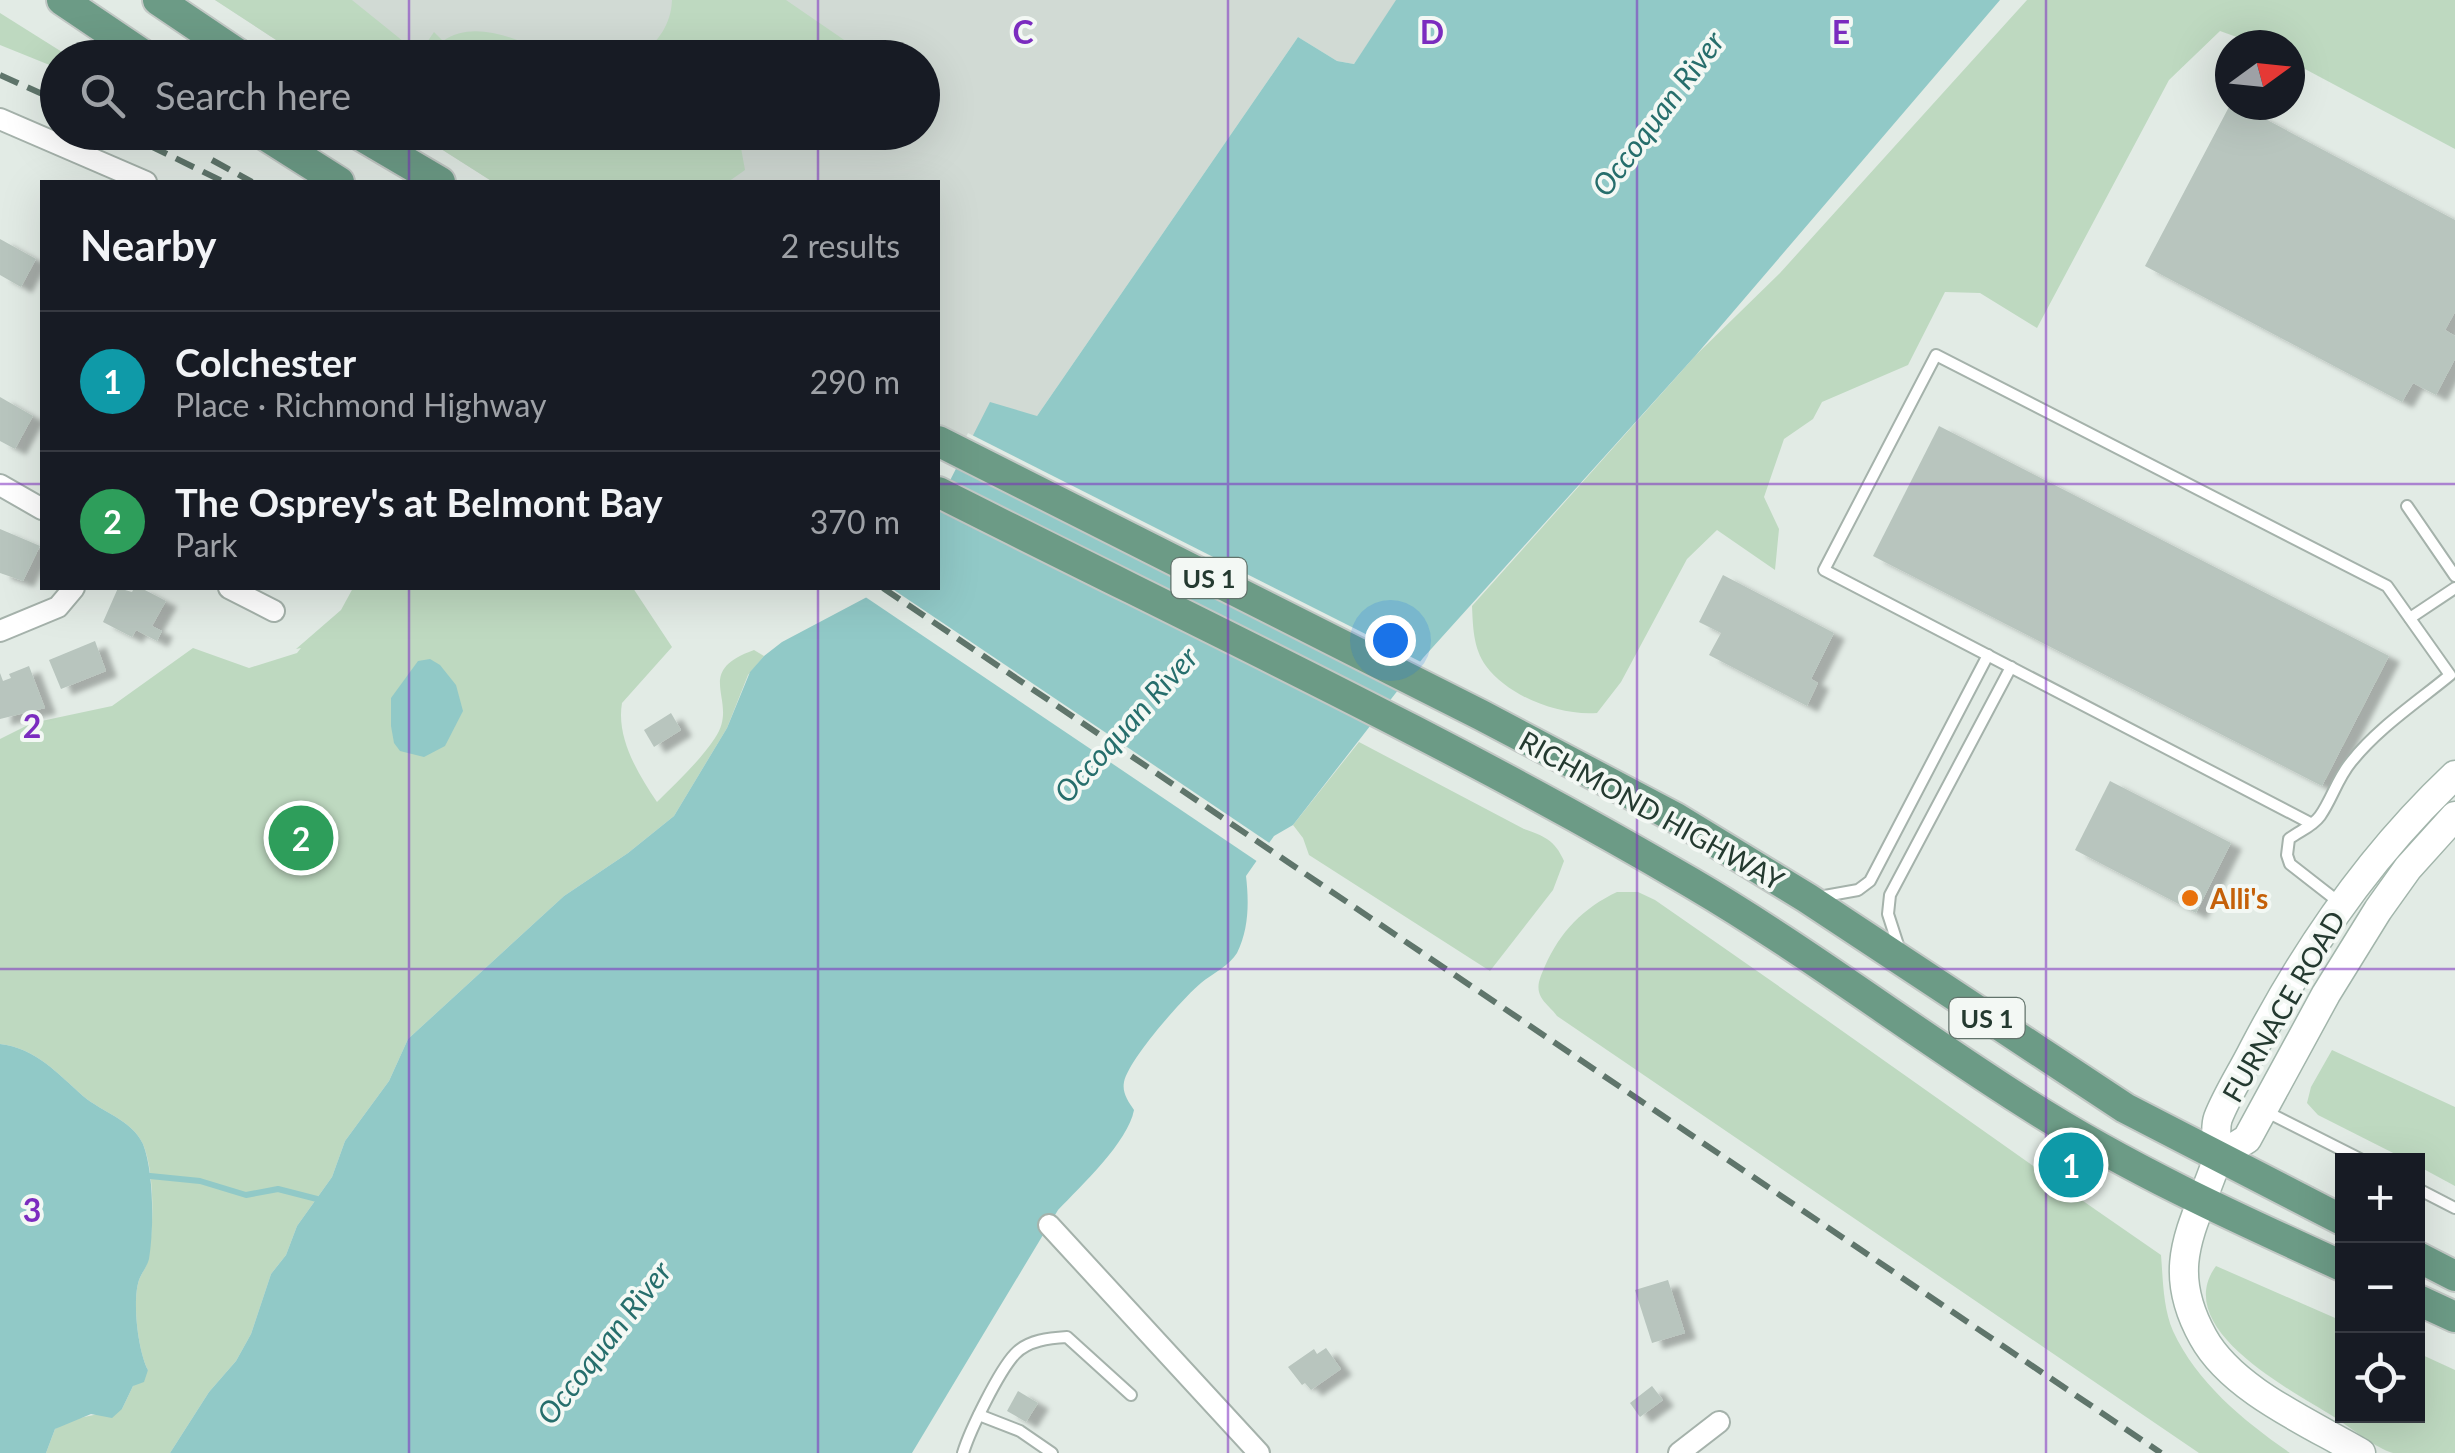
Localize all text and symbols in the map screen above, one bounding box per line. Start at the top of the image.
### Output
text: C [1012,12,1034,51]
text: D [1420,12,1444,51]
text: E [1832,12,1850,51]
water label: Occoquan River [1583,23,1731,202]
north arrow [2215,30,2305,120]
search box [40,40,940,150]
icon: search [75,68,130,123]
text: Search here [155,72,351,118]
text: Nearby [80,220,217,270]
text: 2 results [781,226,900,265]
text: Colchester [175,339,356,385]
text: 1 [103,362,122,401]
text: 290 m [810,362,900,401]
text: Place · Richmond Highway [175,385,547,424]
text: The Osprey's at Belmont Bay [175,479,663,525]
text: 2 [103,502,122,541]
text: 370 m [810,502,900,541]
text: Park [175,525,238,564]
road number: US 1 [1172,558,1246,598]
your location [1365,615,1416,666]
water label: Occoquan River [1046,638,1205,809]
text: 2 [23,706,41,745]
street label: RICHMOND HIGHWAY [1514,723,1791,897]
pin: 2 [268,800,334,876]
place label: Alli's [2209,881,2268,915]
marker: Alli's [2179,887,2201,909]
street label: FURNACE ROAD [2214,904,2352,1108]
road number: US 1 [1950,998,2024,1038]
pin: 1 [2038,1128,2104,1202]
map controls [2335,1153,2425,1423]
button: + [2335,1153,2425,1243]
text: 3 [23,1190,41,1229]
button: − [2335,1243,2425,1333]
water label: Occoquan River [528,1253,678,1431]
button: locate [2335,1333,2425,1423]

